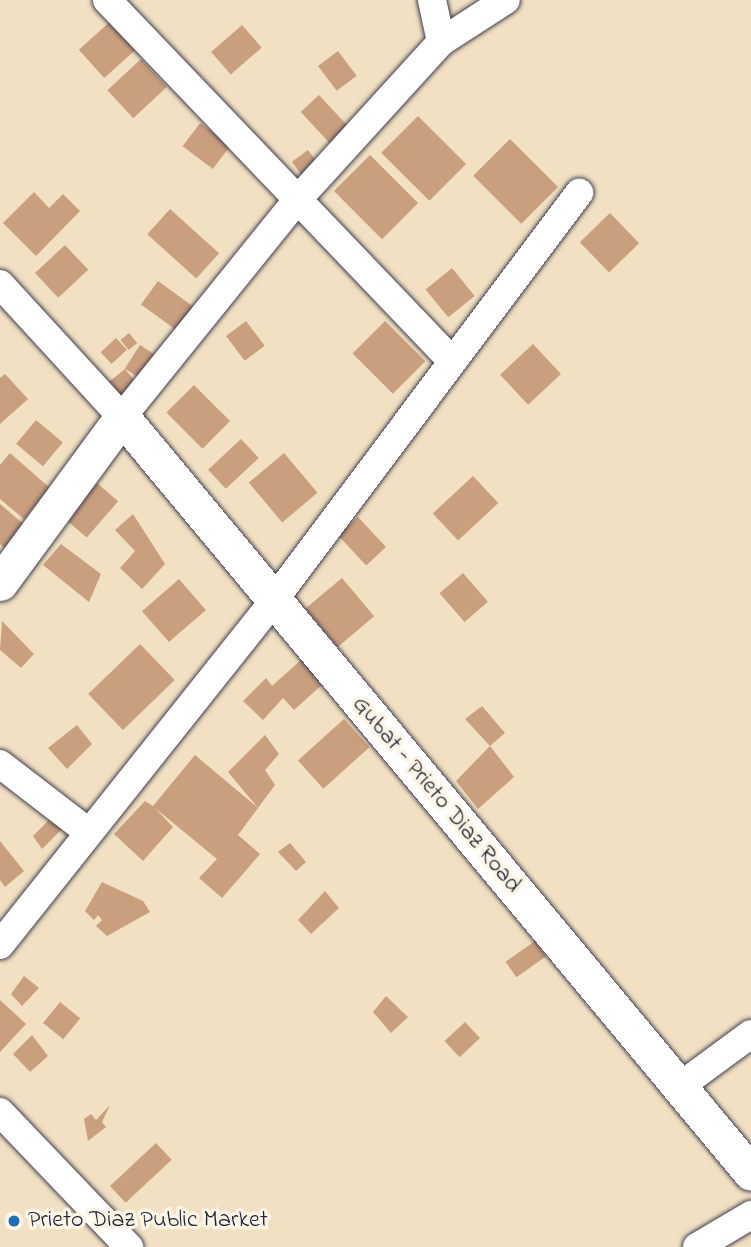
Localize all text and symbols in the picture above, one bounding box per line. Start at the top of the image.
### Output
street label: Gubat - Prieto Diaz Road [345,691,527,899]
place label: Prieto Diaz Public Market [28,1207,268,1235]
marker: Prieto Diaz Public Market [6,1213,22,1229]

